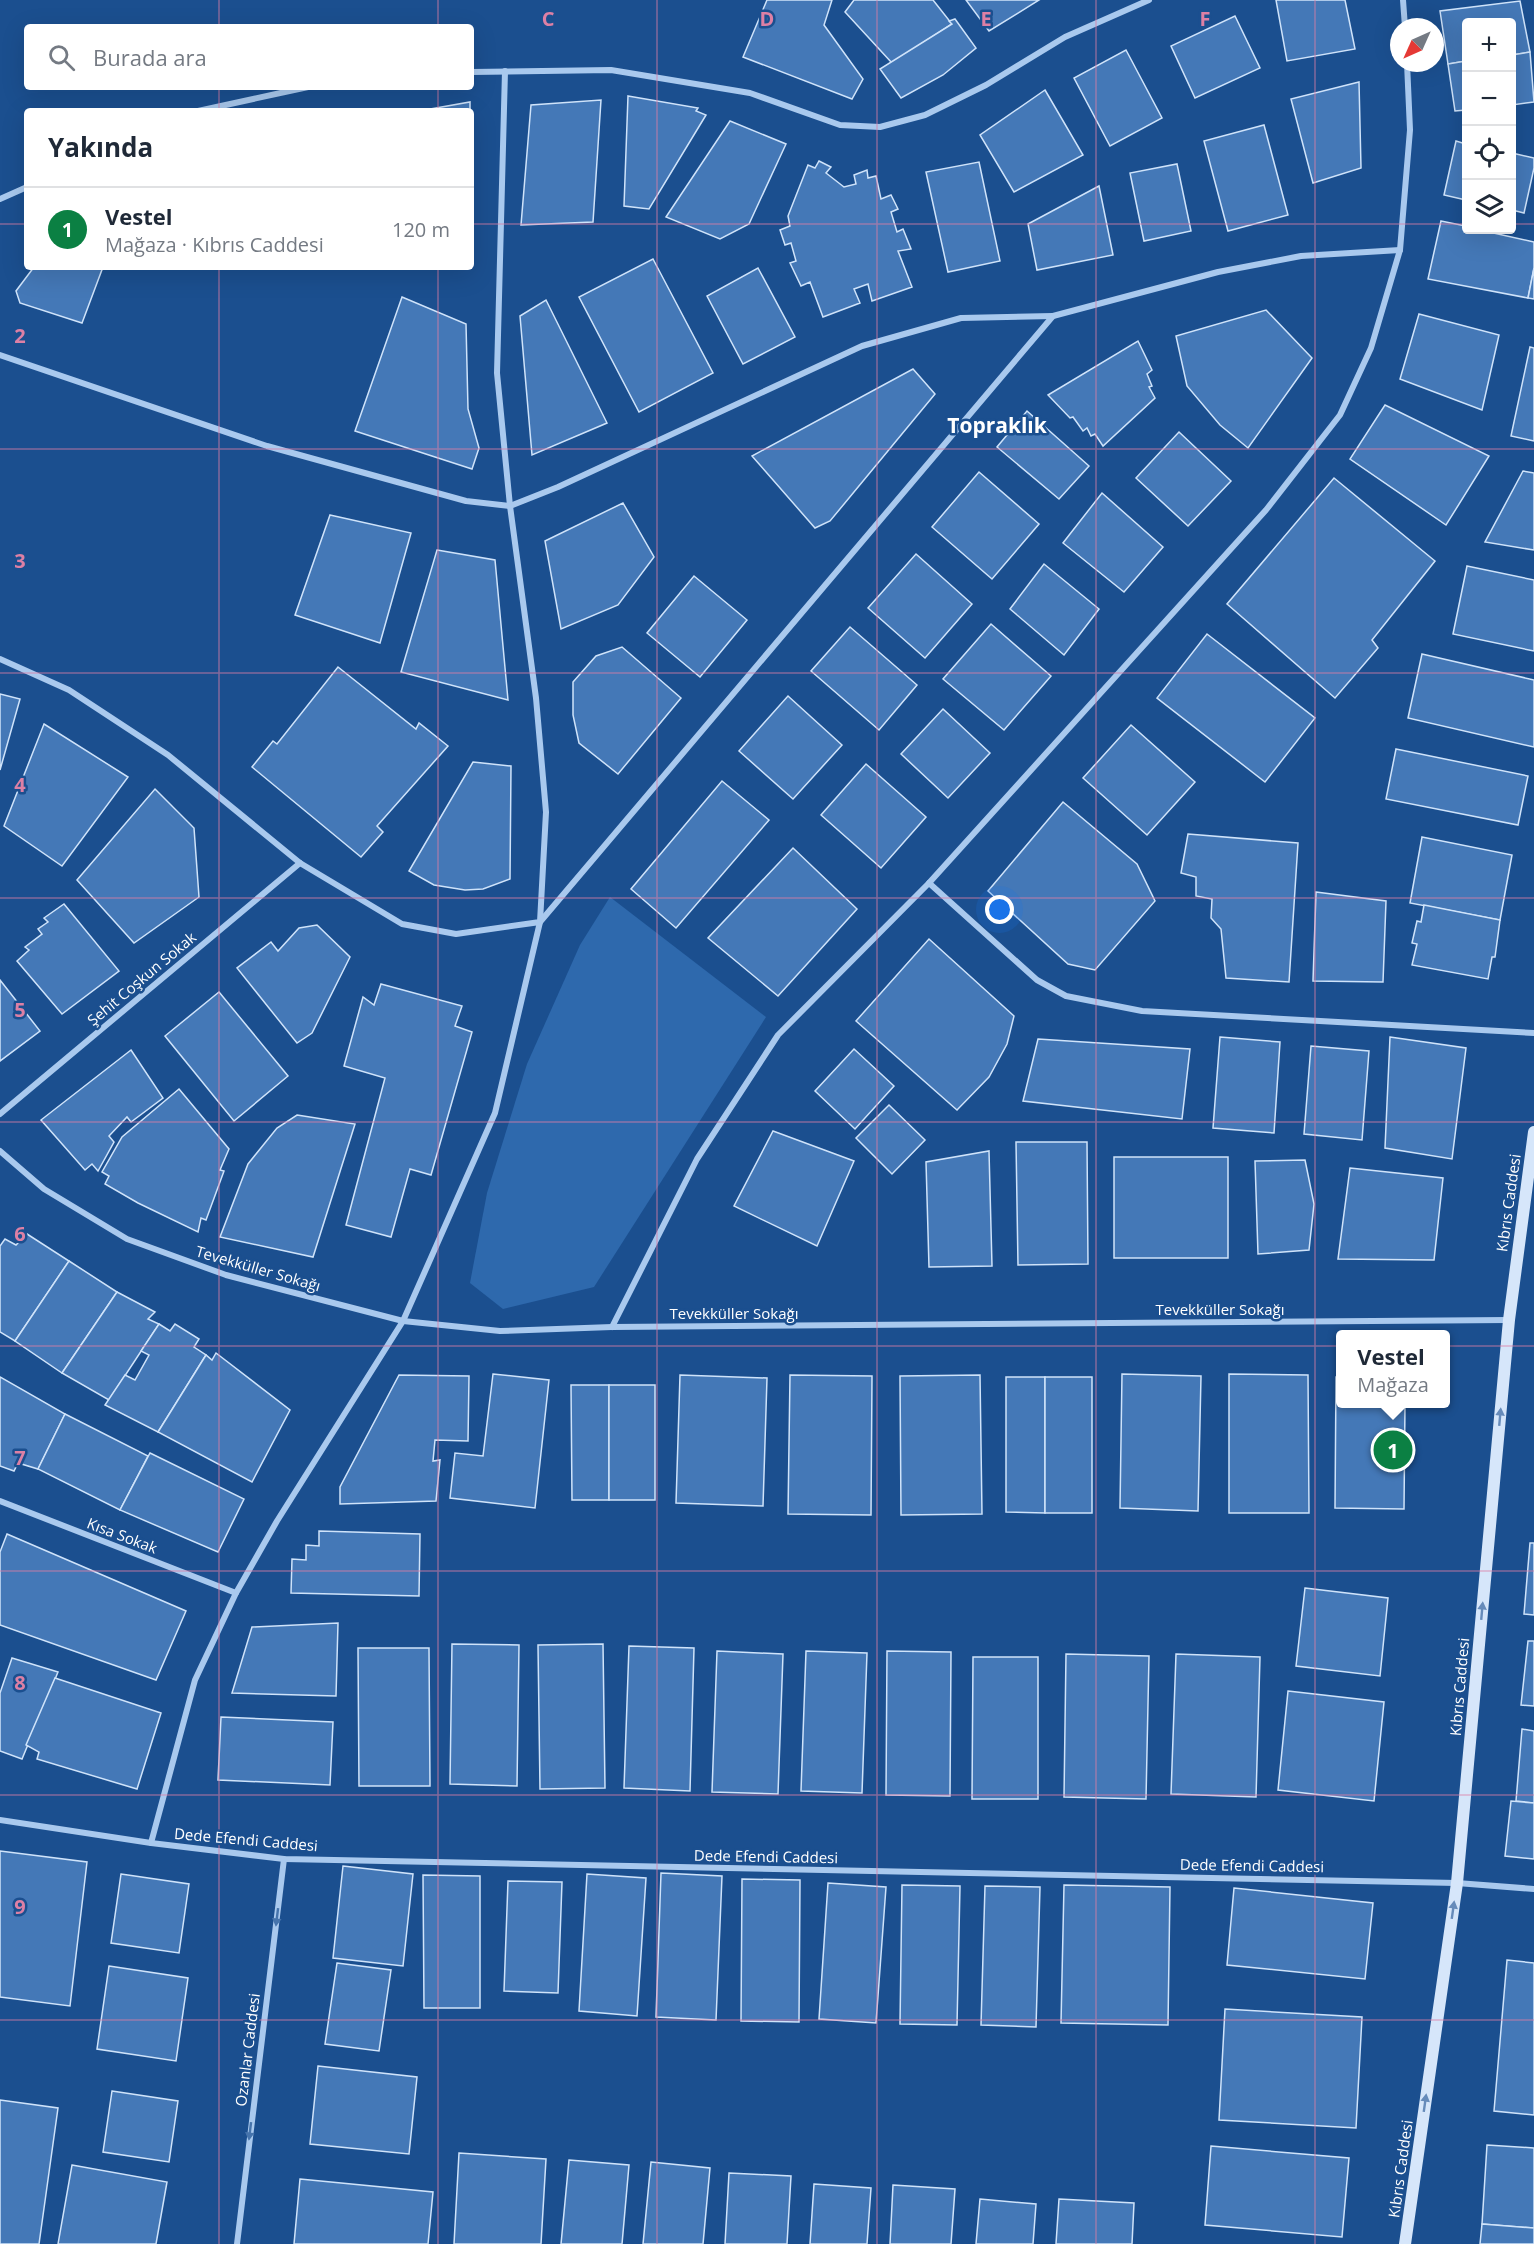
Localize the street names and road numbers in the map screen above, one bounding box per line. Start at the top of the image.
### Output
street label: Şehit Coşkun Sokak [83,927,200,1030]
street label: Kıbrıs Caddesi [1491,1153,1525,1253]
street label: Tevekküller Sokağı [194,1241,323,1295]
street label: Tevekküller Sokağı [1156,1299,1284,1319]
street label: Tevekküller Sokağı [670,1303,798,1323]
street label: Kısa Sokak [84,1513,160,1558]
street label: Kıbrıs Caddesi [1445,1637,1473,1737]
street label: Dede Efendi Caddesi [173,1823,319,1855]
street label: Dede Efendi Caddesi [694,1845,838,1867]
street label: Dede Efendi Caddesi [1180,1854,1324,1876]
street label: Ozanlar Caddesi [230,1992,264,2108]
street label: Kıbrıs Caddesi [1383,2119,1417,2219]

